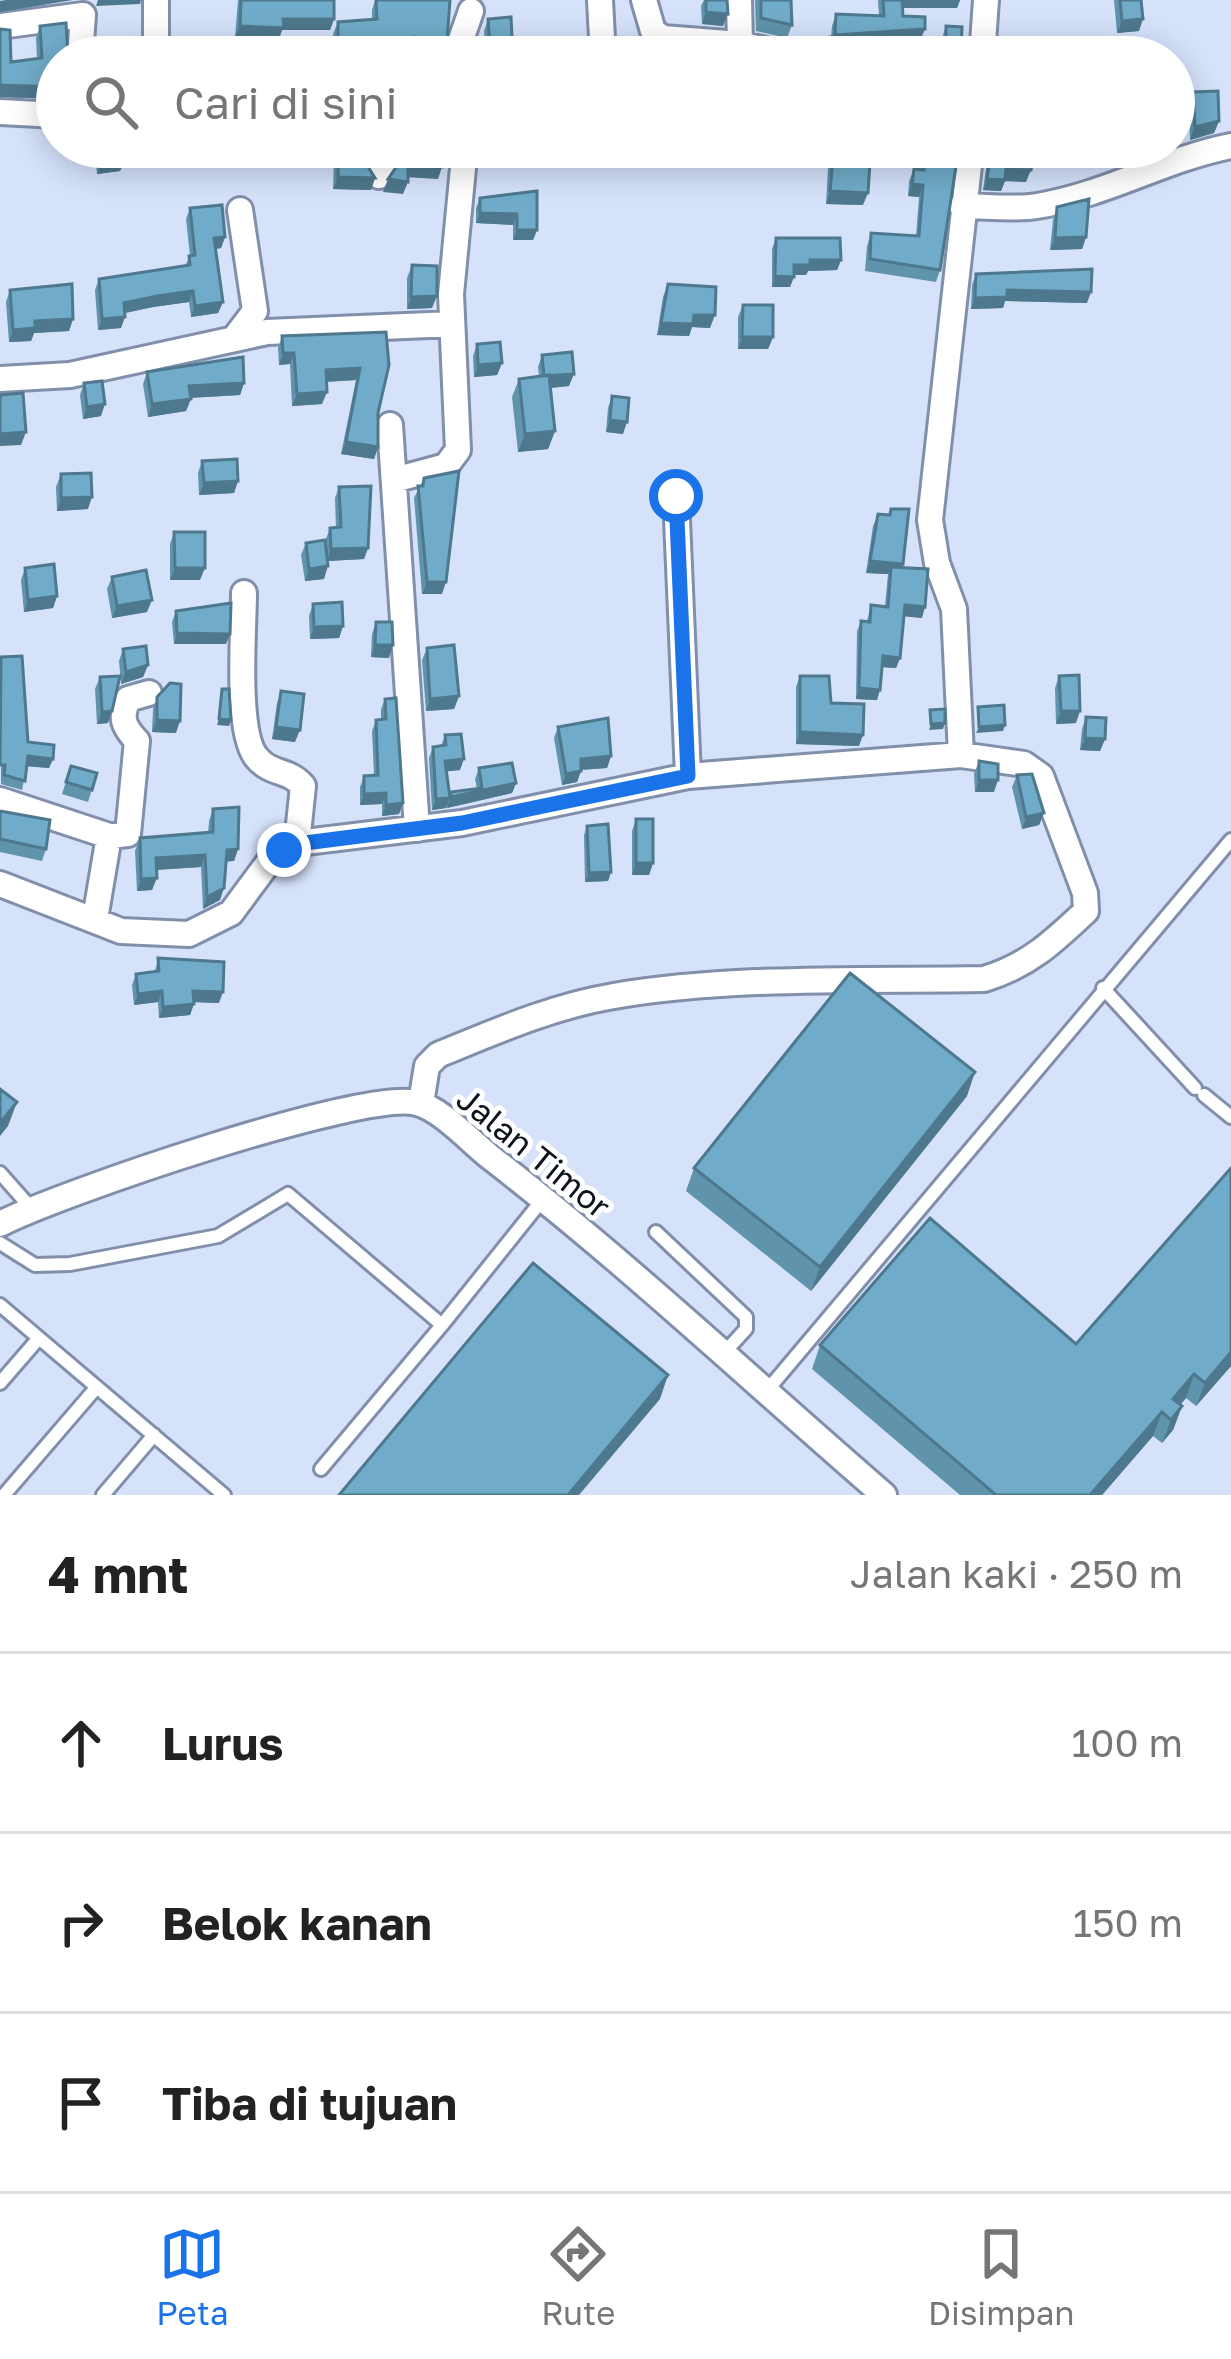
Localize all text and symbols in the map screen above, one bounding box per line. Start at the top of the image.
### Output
search box [36,36,1195,168]
icon: search [78,69,144,135]
text: Cari di sini [174,75,398,129]
route start [649,469,703,523]
route end [257,823,311,877]
street label: Jalan Timor [449,1078,619,1226]
text: 4 mnt [48,1543,189,1604]
text: Jalan kaki · 250 m [850,1550,1183,1597]
icon: ahead [48,1710,114,1776]
text: Lurus [162,1716,284,1770]
text: 100 m [1071,1719,1183,1766]
icon: right [48,1890,114,1956]
text: Belok kanan [162,1896,432,1950]
text: 150 m [1073,1899,1183,1946]
icon: arrive [48,2070,114,2136]
text: Tiba di tujuan [162,2076,457,2130]
tab: Peta [156,2221,229,2332]
tab: Rute [541,2221,615,2332]
tab: Disimpan [928,2221,1075,2332]

